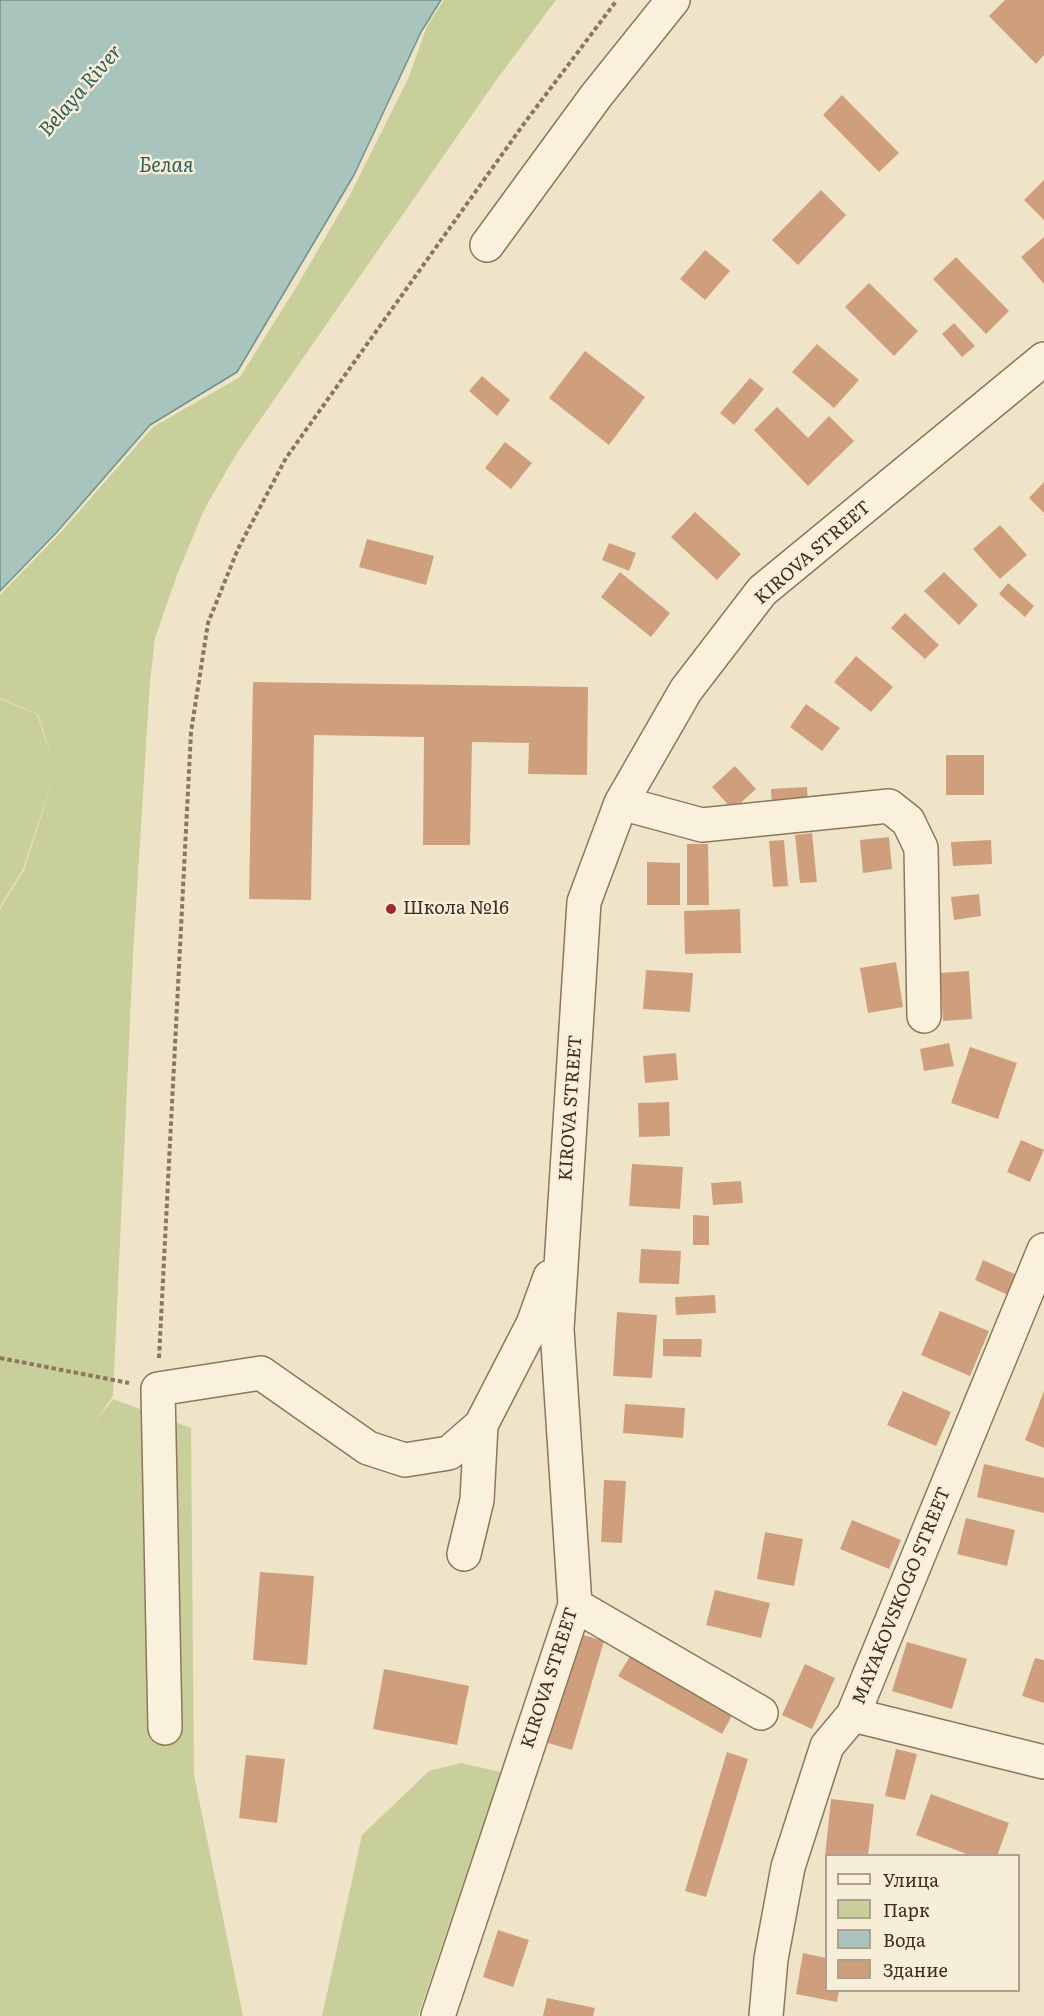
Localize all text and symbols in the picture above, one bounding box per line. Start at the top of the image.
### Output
water label: Belaya River [35,40,127,142]
water label: Белая [139,154,193,178]
street label: KIROVA STREET [751,497,875,609]
place label: Школа №16 [403,898,509,920]
marker: Школа №16 [384,902,398,916]
street label: KIROVA STREET [555,1034,587,1182]
street label: MAYAKOVSKOGO STREET [848,1484,956,1708]
street label: KIROVA STREET [517,1605,583,1751]
legend [825,1854,1020,1992]
text: Улица [883,1866,939,1893]
text: Парк [883,1896,930,1923]
text: Вода [883,1926,926,1953]
text: Здание [883,1956,948,1983]

